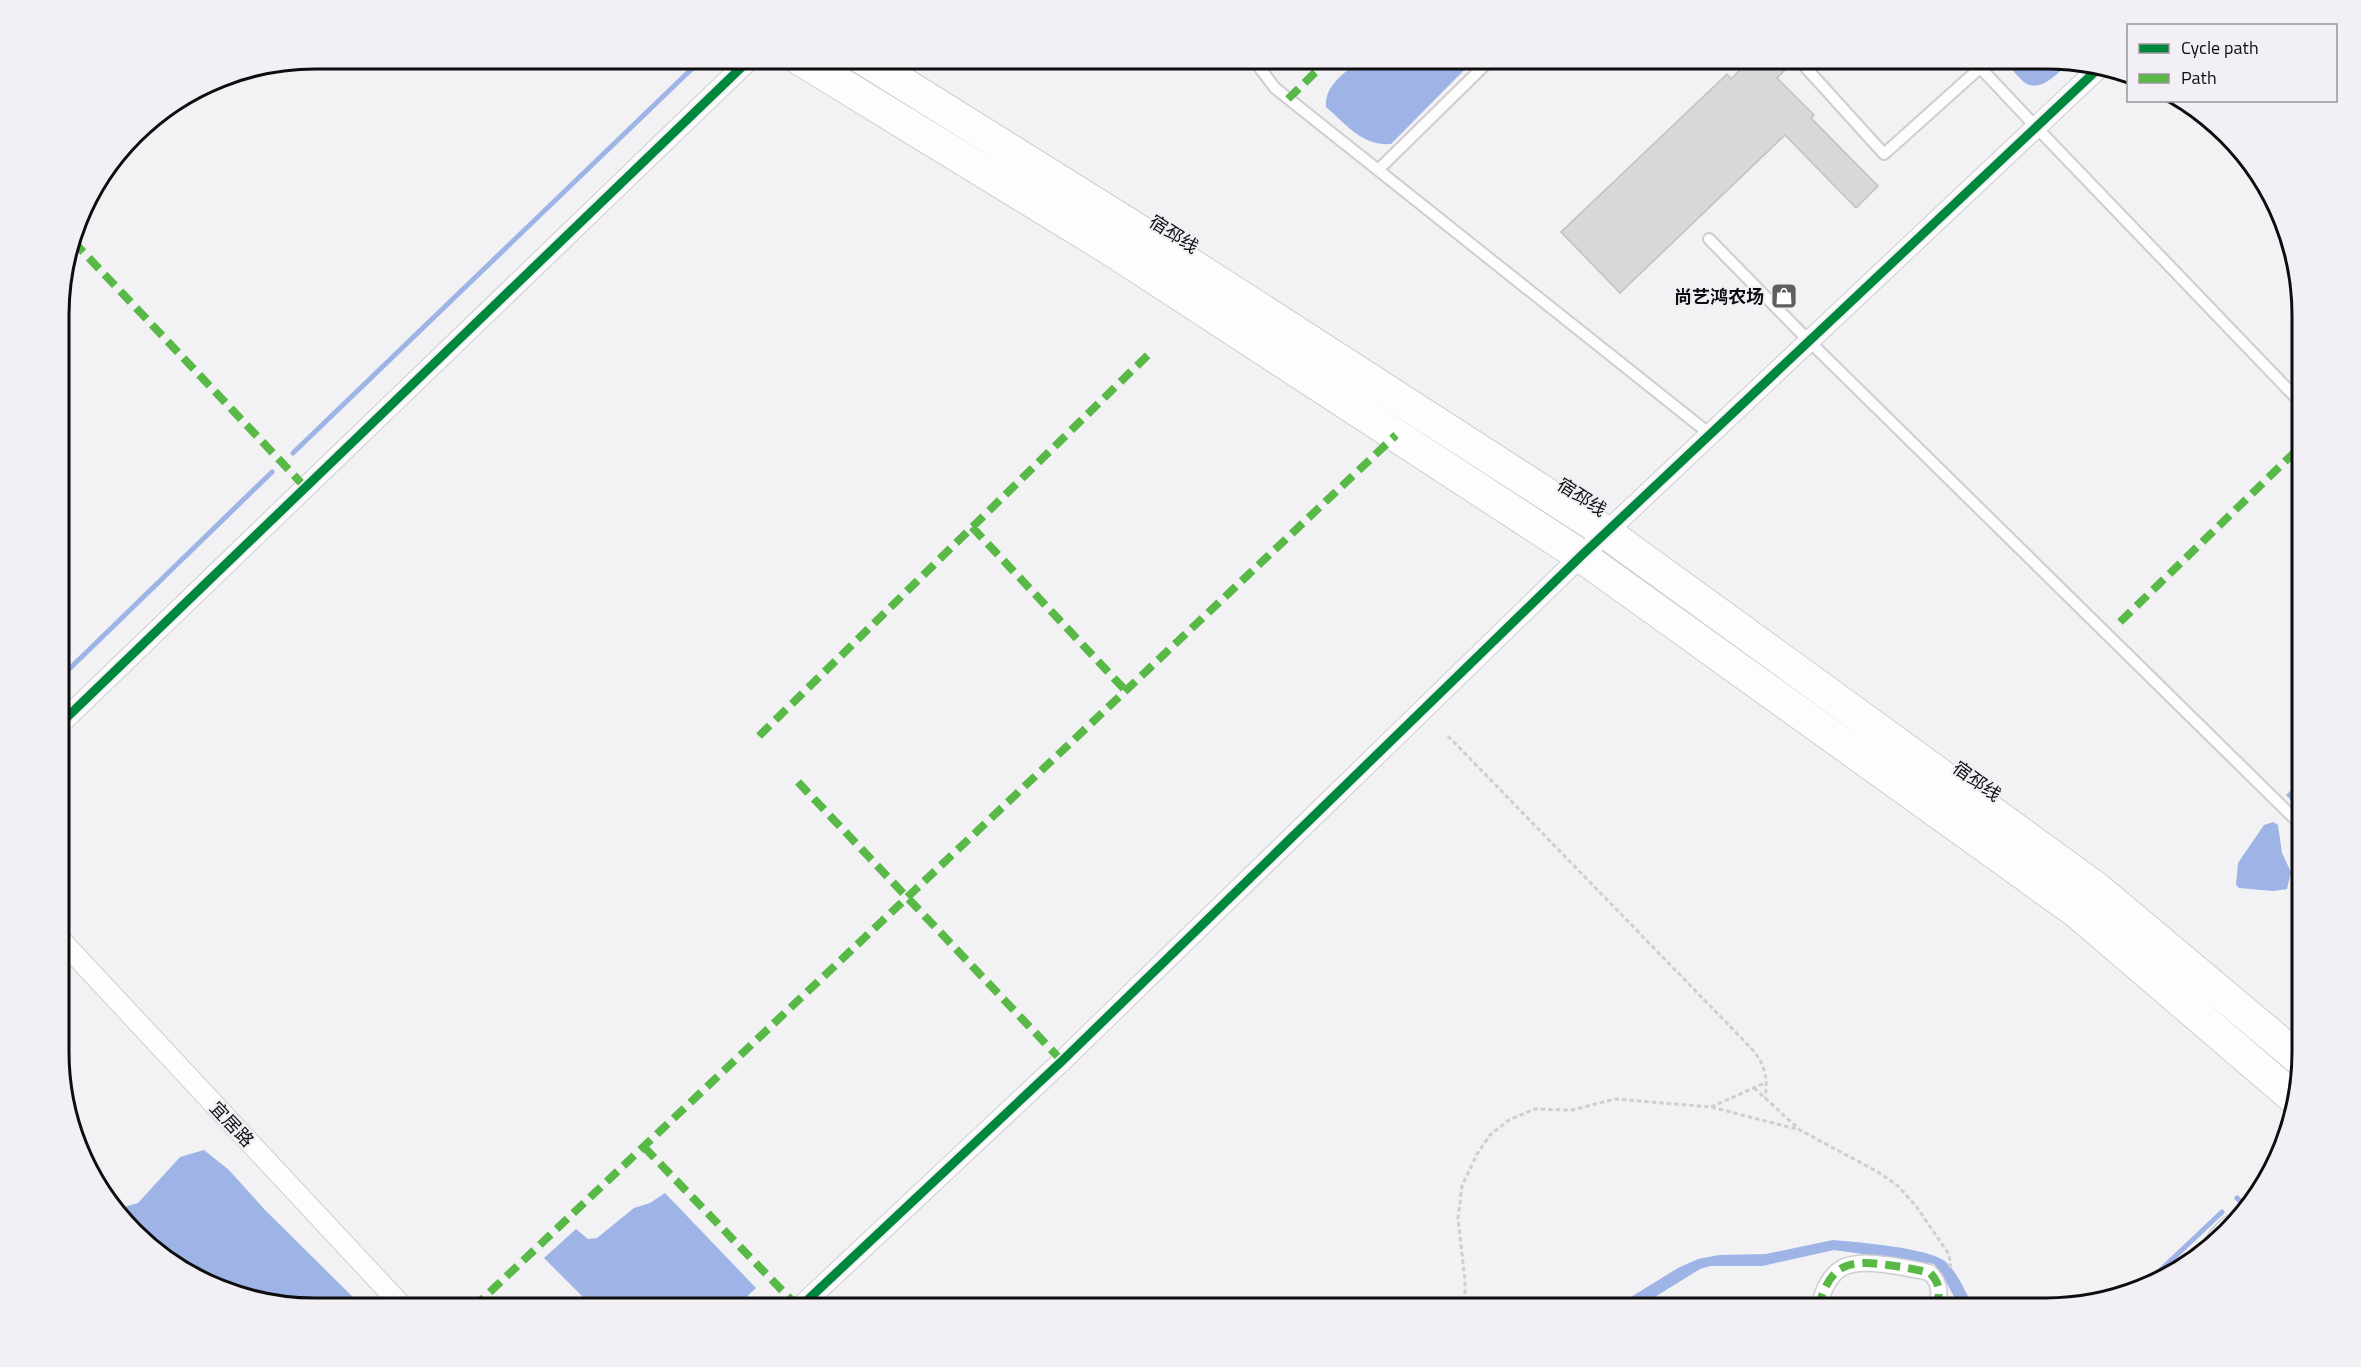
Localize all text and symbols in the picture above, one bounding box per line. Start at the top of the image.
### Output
legend [2127,24,2337,102]
text: Cycle path [2181,34,2259,61]
text: Path [2181,64,2217,91]
street label: 宿邳线 [1144,208,1204,260]
shop icon: 尚艺鸿农场 [1769,281,1799,311]
place label: 尚艺鸿农场 [1674,283,1764,310]
street label: 宿邳线 [1552,471,1612,523]
street label: 宿邳线 [1947,754,2007,808]
street label: 宜居路 [204,1095,260,1153]

